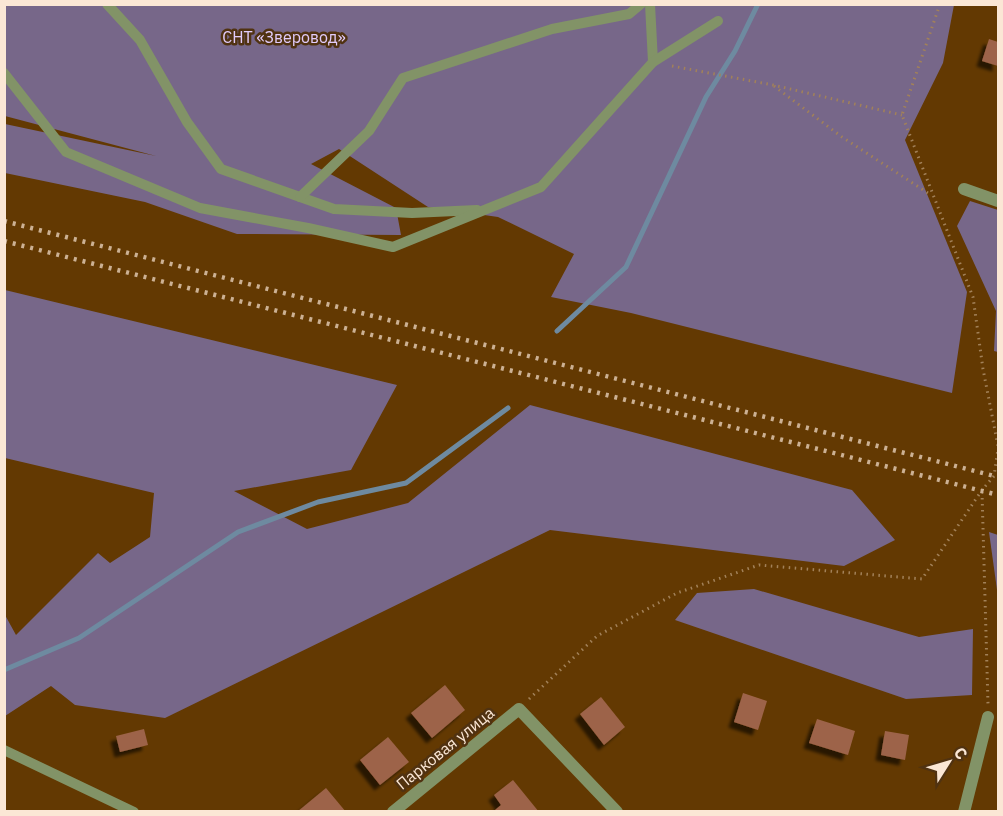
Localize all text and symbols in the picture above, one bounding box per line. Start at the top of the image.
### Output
park label: СНТ «Зверовод» [222,27,346,47]
street label: Парковая улица [392,702,498,794]
north arrow [919,732,979,792]
text: С [950,743,972,763]

